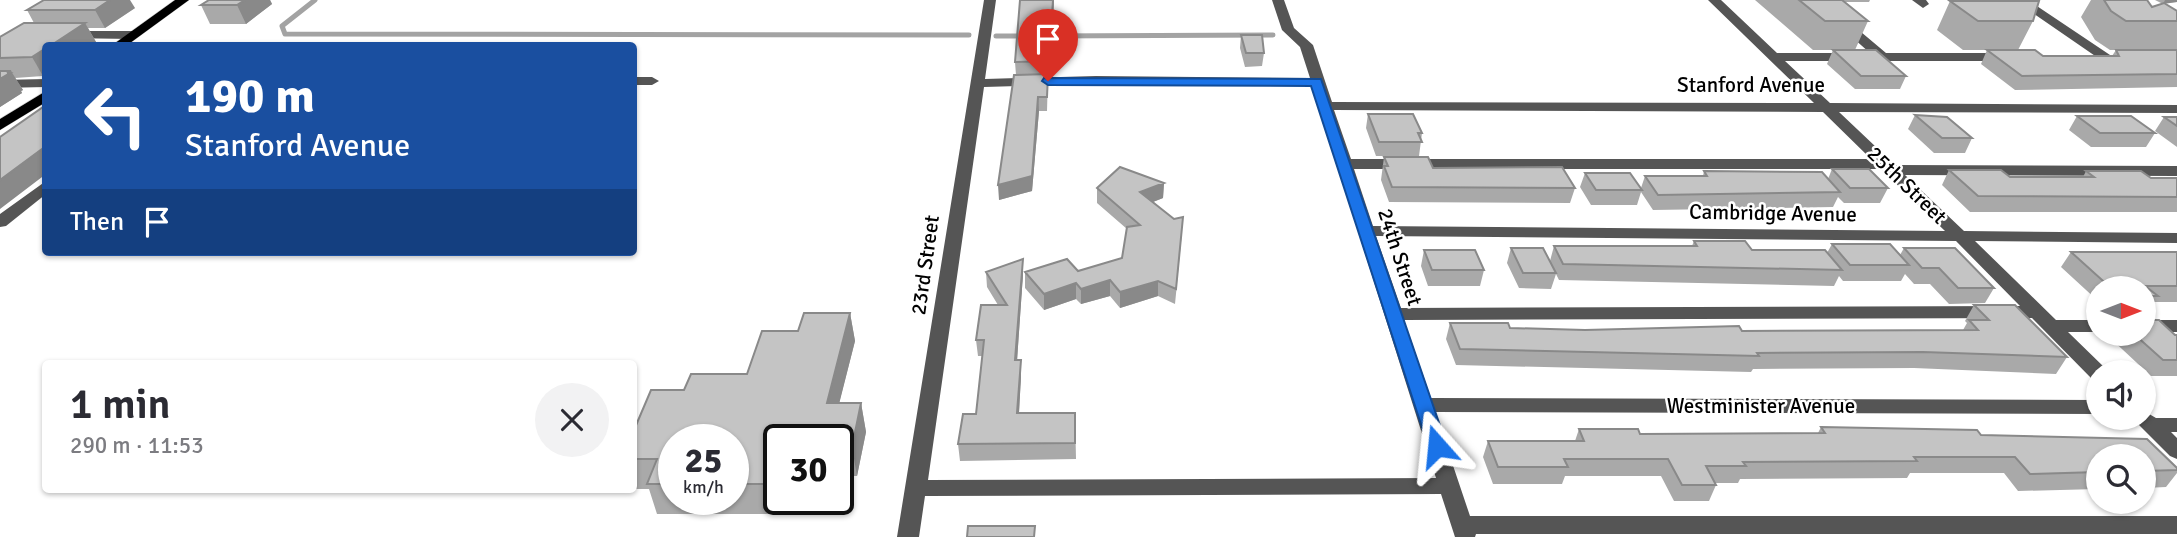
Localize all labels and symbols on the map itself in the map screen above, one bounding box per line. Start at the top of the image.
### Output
pin [1018,9,1078,81]
street label: Stanford Avenue [1677,72,1825,98]
street label: 25th Street [1862,141,1952,229]
street label: Cambridge Avenue [1689,199,1857,227]
street label: 24th Street [1372,205,1428,309]
street label: 23rd Street [905,213,945,317]
north arrow [2086,276,2156,346]
street label: Westminister Avenue [1667,393,1855,419]
position arrow [1400,409,1474,483]
speed limit sign: 30 [763,424,854,515]

